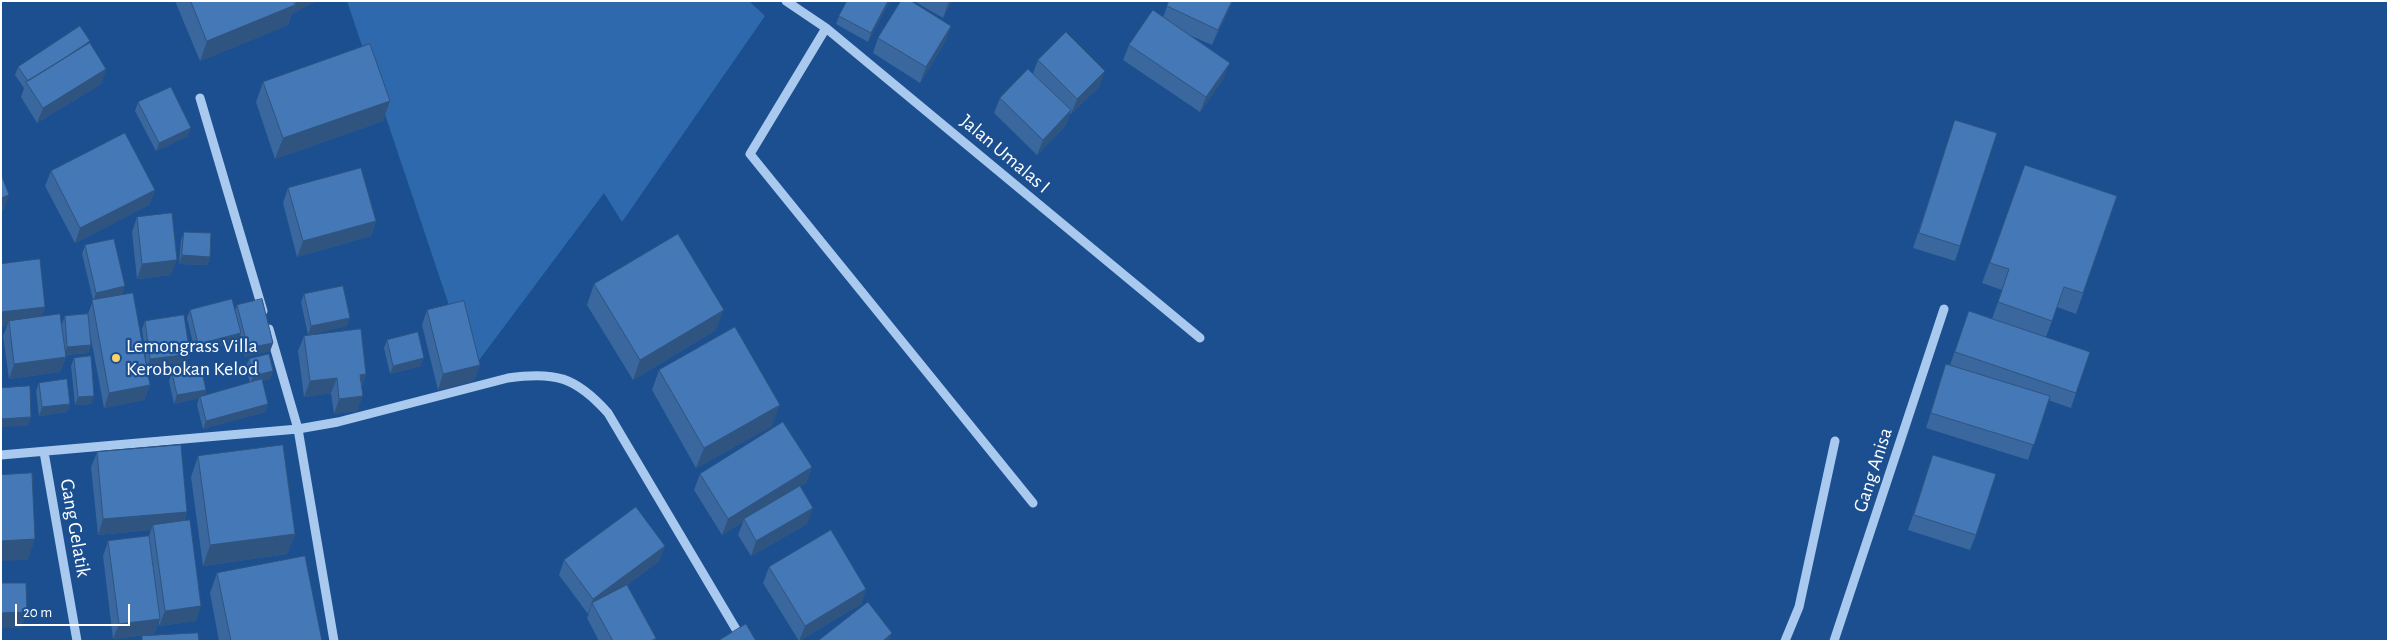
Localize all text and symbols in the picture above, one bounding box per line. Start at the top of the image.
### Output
street label: Jalan Umalas I [955,109,1055,199]
place label: Lemongrass Villa Kerobokan Kelod [126,334,258,381]
marker: Lemongrass Villa Kerobokan Kelod [110,352,122,364]
street label: Gang Anisa [1848,425,1898,515]
street label: Gang Gelatik [55,477,95,579]
scale bar [18,594,132,626]
text: 20 m [23,605,52,620]

